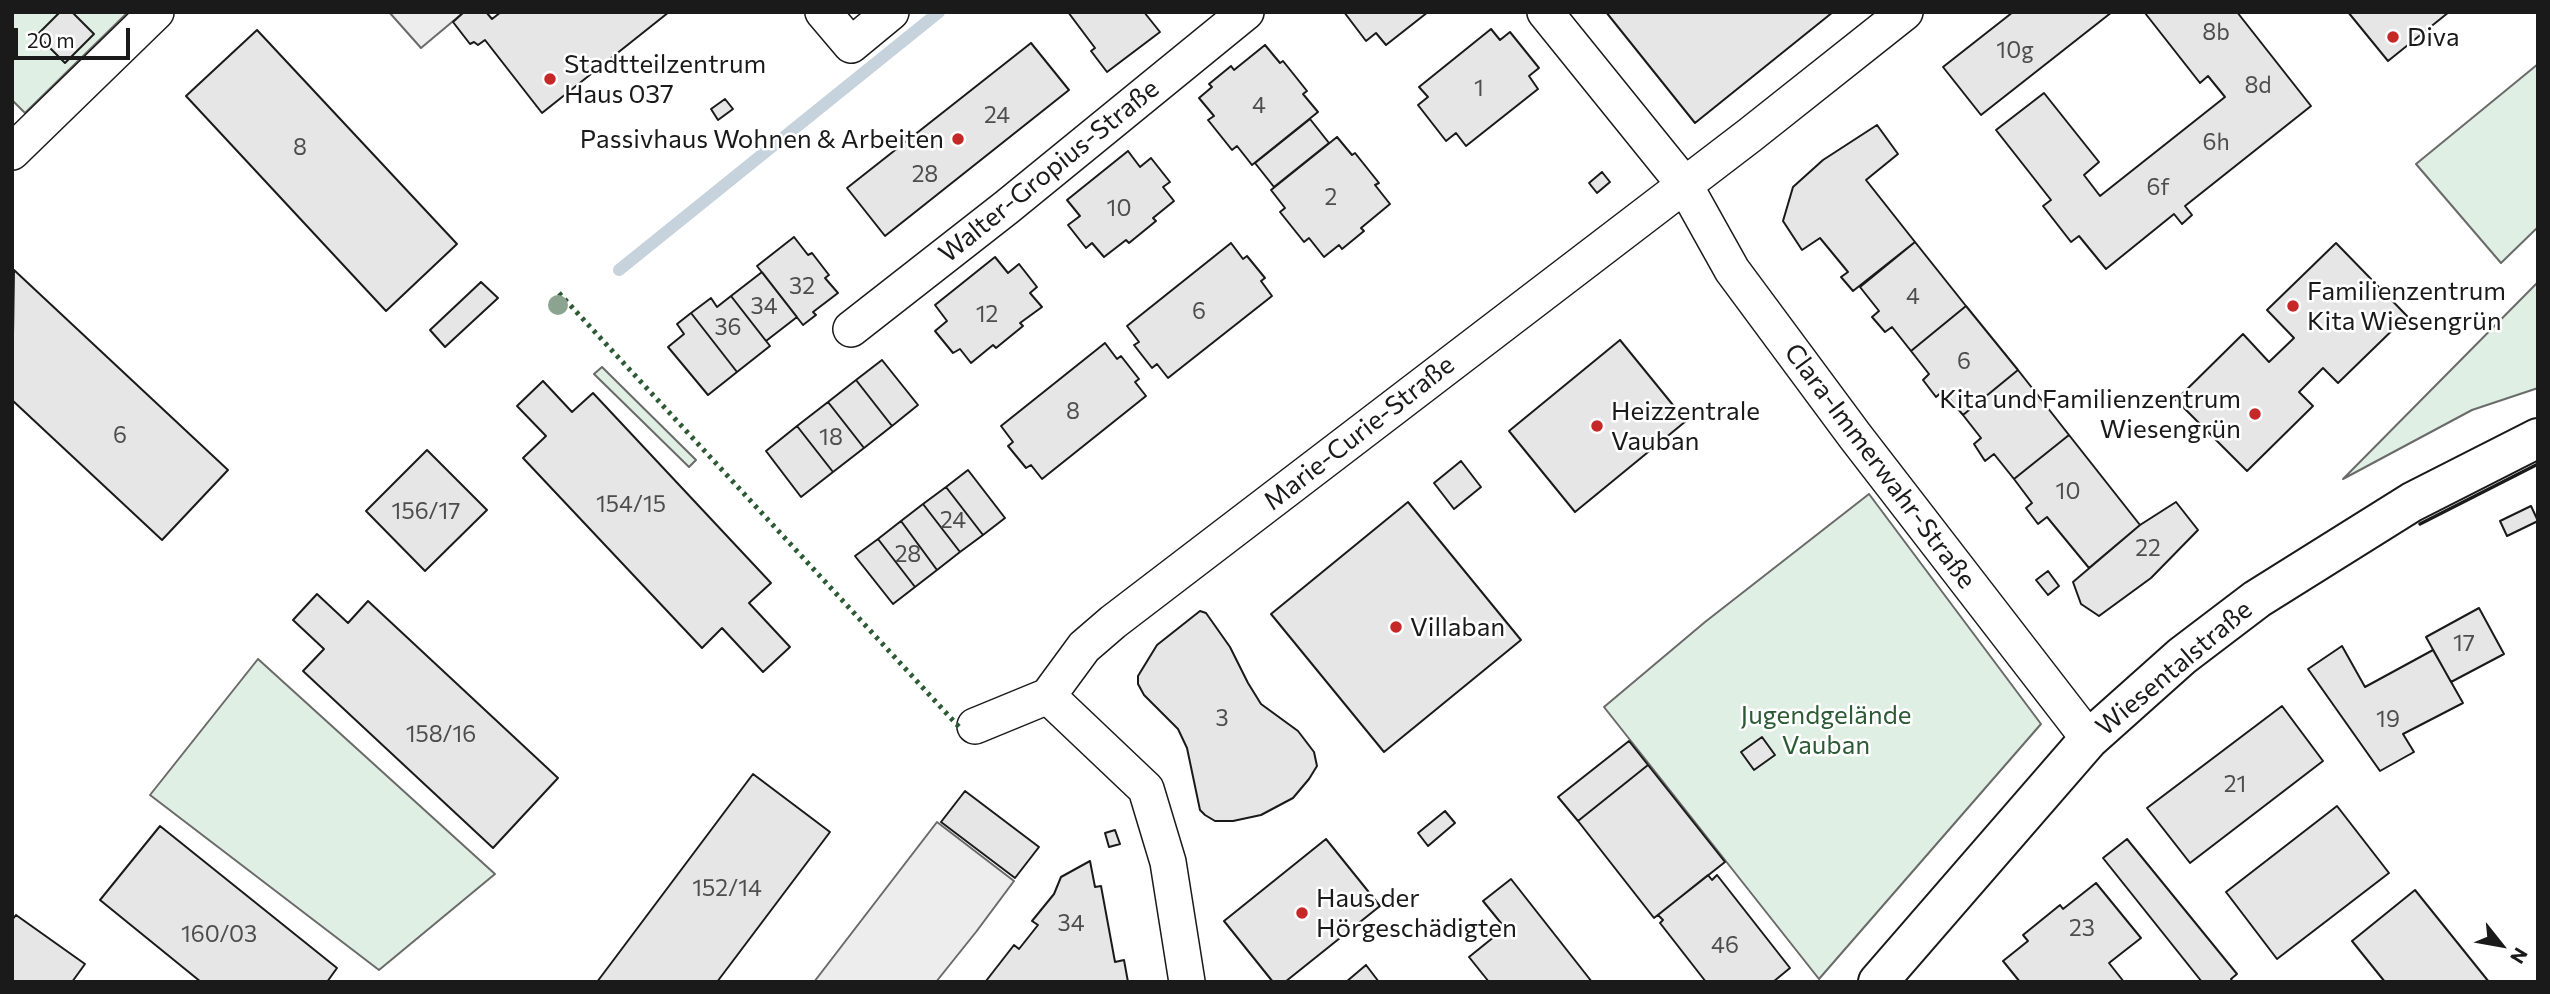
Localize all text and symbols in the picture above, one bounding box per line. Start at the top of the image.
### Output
scale bar [18,14,133,58]
house number: 8b [2202,18,2230,46]
place label: Diva [2407,21,2460,53]
text: 20 m [27,27,75,52]
marker: Diva [2385,29,2401,45]
house number: 10g [1996,36,2034,64]
place label: Stadtteilzentrum Haus 037 [564,48,766,110]
marker: Stadtteilzentrum Haus 037 [542,71,558,87]
house number: 8d [2244,71,2272,99]
street label: Walter-Gropius-Straße [933,73,1165,269]
house number: 1 [1474,74,1484,102]
house number: 4 [1252,91,1266,119]
house number: 24 [984,101,1010,129]
place label: Passivhaus Wohnen & Arbeiten [580,123,944,155]
house number: 6h [2202,128,2230,156]
marker: Passivhaus Wohnen & Arbeiten [950,131,966,147]
house number: 8 [293,133,307,161]
house number: 28 [912,160,938,188]
house number: 6f [2146,173,2170,201]
house number: 2 [1325,183,1337,211]
house number: 10 [1107,194,1131,222]
house number: 32 [789,272,815,300]
place label: Familienzentrum Kita Wiesengrün [2307,275,2506,336]
house number: 4 [1906,282,1920,310]
house number: 34 [751,292,777,320]
house number: 6 [1192,297,1206,325]
marker: Familienzentrum Kita Wiesengrün [2285,298,2301,314]
house number: 12 [976,300,998,328]
house number: 36 [714,313,742,341]
street label: Clara-Immerwahr-Straße [1778,337,1982,595]
house number: 6 [1957,347,1971,375]
street label: Marie-Curie-Straße [1258,349,1460,517]
place label: Kita und Familienzentrum Wiesengrün [1939,383,2241,444]
place label: Heizzentrale Vauban [1611,395,1760,457]
house number: 8 [1066,397,1080,425]
marker: Kita und Familienzentrum Wiesengrün [2247,406,2263,422]
marker: Heizzentrale Vauban [1589,418,1605,434]
house number: 6 [113,421,127,449]
house number: 18 [819,423,843,451]
house number: 10 [2056,477,2080,505]
house number: 154/15 [596,490,666,518]
house number: 156/17 [392,497,460,525]
house number: 24 [940,506,966,534]
house number: 22 [2135,534,2161,562]
house number: 28 [895,540,921,568]
street label: Wiesentalstraße [2090,594,2258,742]
place label: Villaban [1410,611,1505,643]
marker: Villaban [1388,619,1404,635]
house number: 17 [2453,629,2475,657]
park label: Jugendgelände Vauban [1741,699,1911,760]
house number: 3 [1215,704,1229,732]
house number: 19 [2376,705,2400,733]
house number: 158/16 [406,720,476,748]
house number: 21 [2224,770,2246,798]
house number: 152/14 [692,874,762,902]
place label: Haus der Hörgeschädigten [1316,882,1517,944]
marker: Haus der Hörgeschädigten [1294,905,1310,921]
house number: 34 [1058,909,1084,937]
north arrow [2466,910,2536,980]
house number: 23 [2069,914,2095,942]
house number: 160/03 [181,920,257,948]
house number: 46 [1711,931,1739,959]
text: N [2506,944,2533,968]

